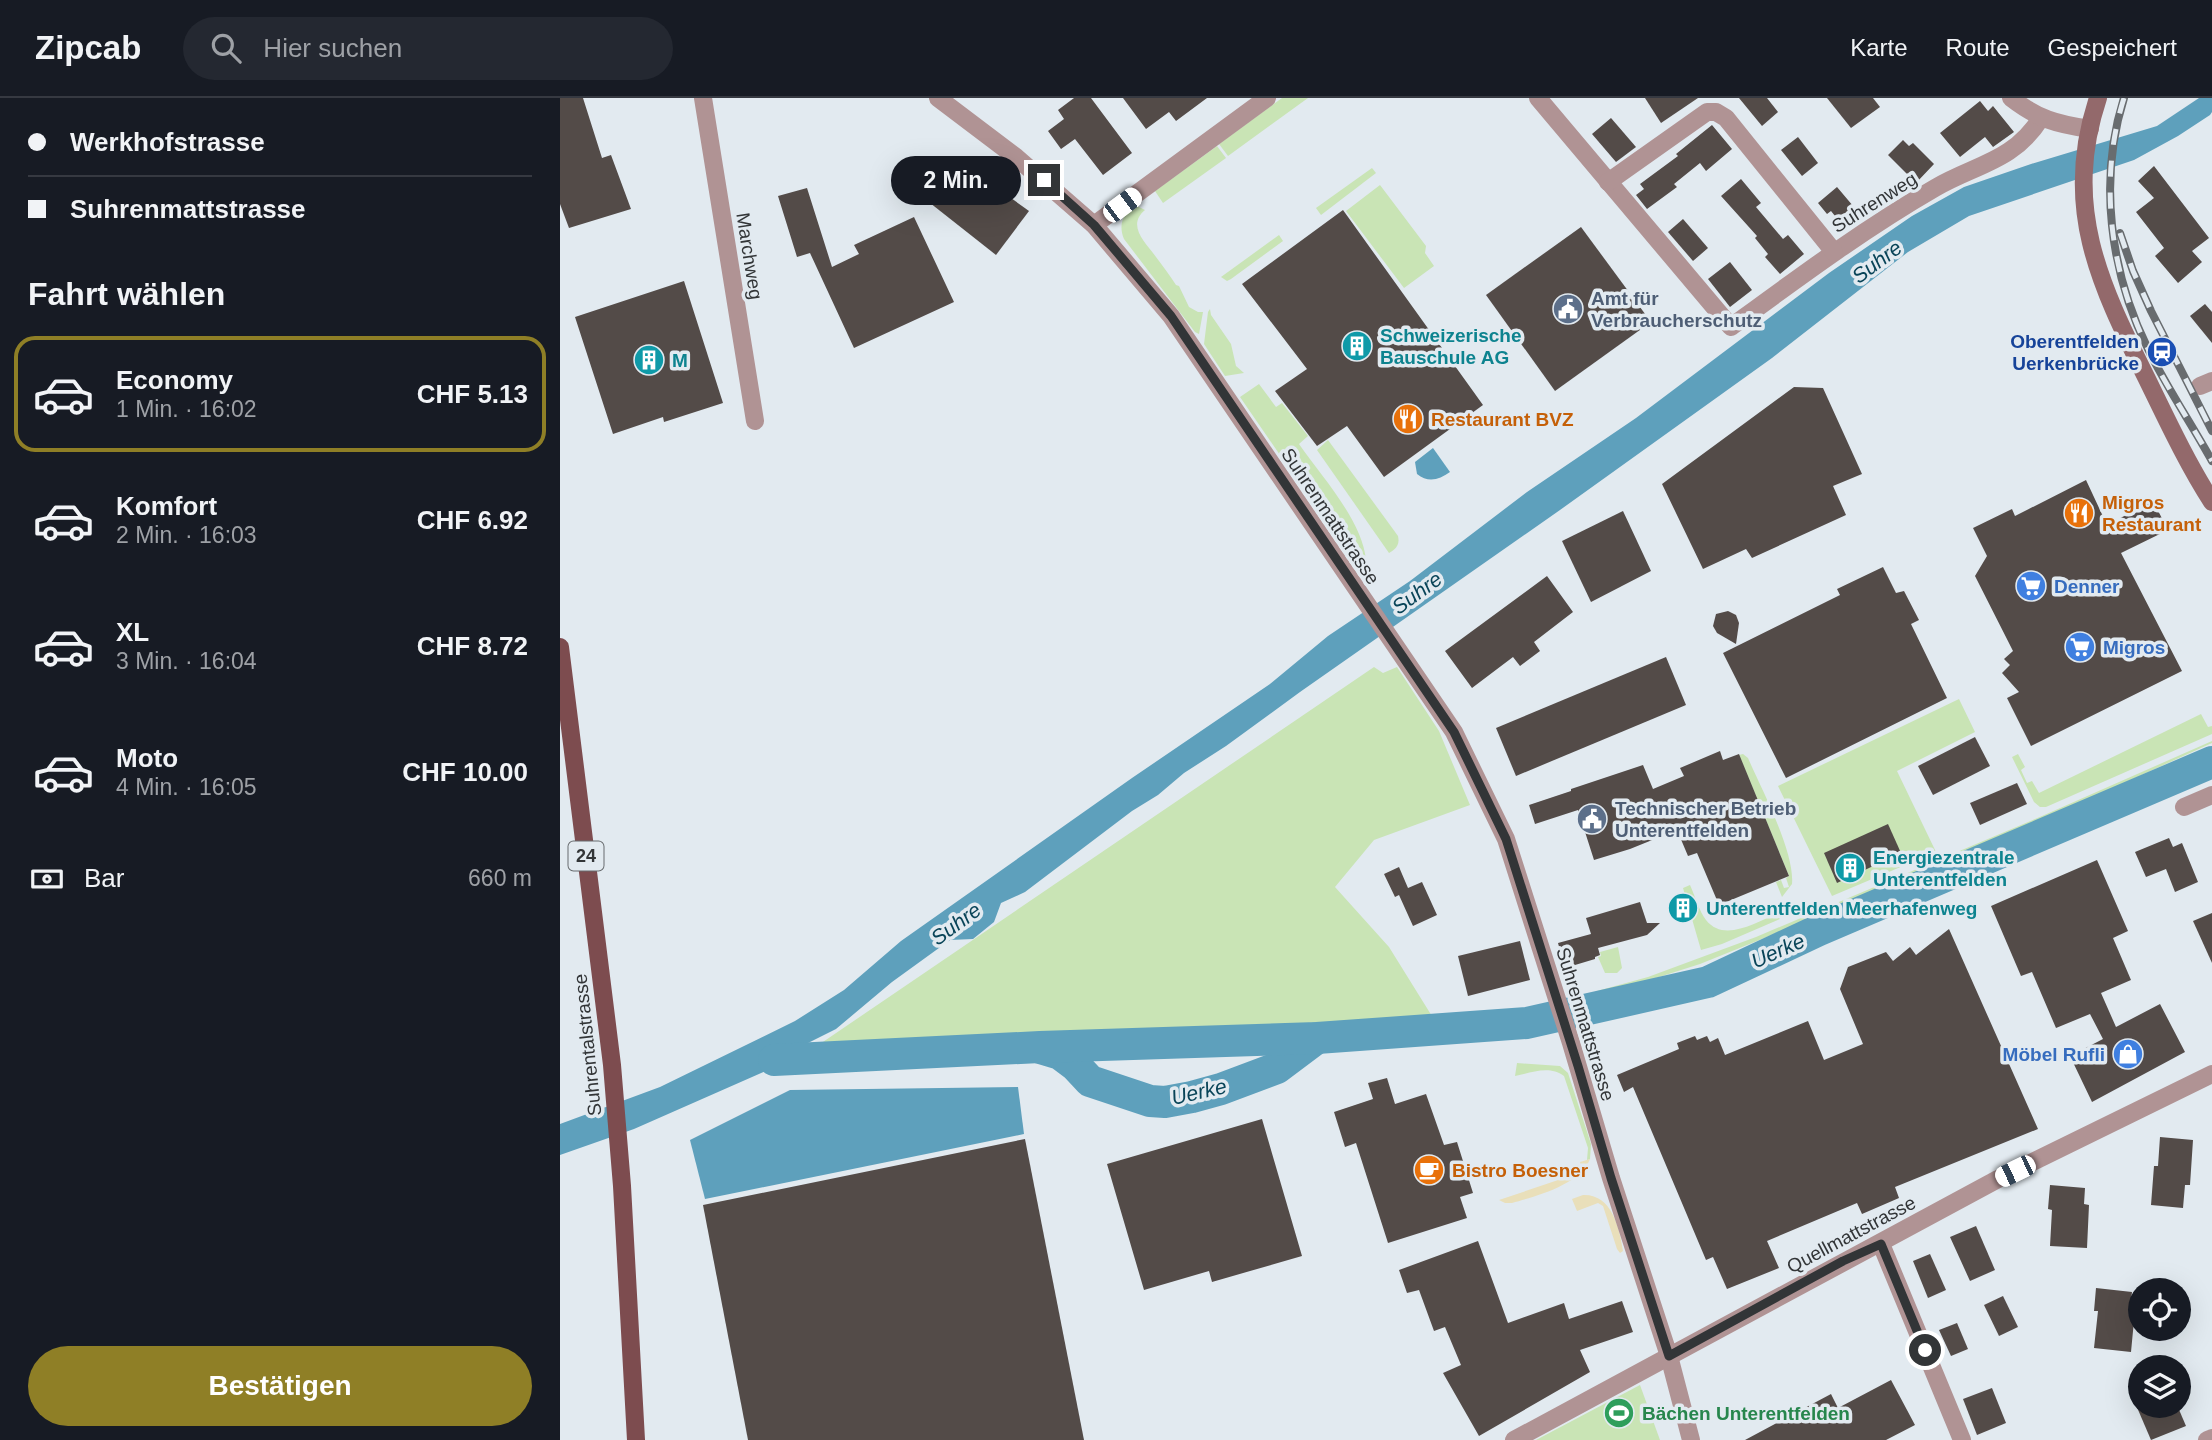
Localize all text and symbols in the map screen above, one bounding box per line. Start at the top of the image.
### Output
search box [183,17,673,80]
text: Zipcab [35,29,141,66]
icon: search [207,29,245,67]
text: Hier suchen [263,33,402,63]
text: Karte [1850,34,1908,61]
text: Route [1946,34,2010,61]
text: Gespeichert [2048,34,2177,61]
text: Werkhofstrasse [70,127,265,157]
callout: 2 Min. [890,155,1020,204]
route end [1028,164,1060,196]
text: 2 Min. [923,167,989,193]
street label: Suhrenweg [1828,168,1921,237]
car [1099,184,1146,226]
text: Suhrenmattstrasse [70,194,306,224]
street label: Marchweg [732,211,767,301]
water label: Suhre [1847,236,1906,288]
text: Fahrt wählen [28,276,225,312]
place label: Amt für Verbraucherschutz [1591,288,1762,331]
public building icon: Amt für Verbraucherschutz [1551,292,1585,326]
place label: Schweizerische Bauschule AG [1380,325,1522,368]
building icon: Schweizerische Bauschule AG [1340,329,1374,363]
place label: Oberentfelden Uerkenbrücke [2010,331,2139,374]
station icon: Oberentfelden Uerkenbrücke [2145,335,2179,369]
building icon: M [632,343,666,377]
place label: M [672,350,688,371]
icon: car [32,363,95,426]
text: Economy [116,365,233,395]
text: CHF 5.13 [417,379,528,409]
text: 1 Min. · 16:02 [116,396,257,422]
restaurant icon: Restaurant BVZ [1391,402,1425,436]
place label: Restaurant BVZ [1431,409,1574,430]
street label: Suhrenmattstrasse [1277,444,1384,588]
icon: car [32,489,95,552]
text: Komfort [116,491,217,521]
place label: Migros Restaurant [2102,492,2202,535]
restaurant icon: Migros Restaurant [2062,496,2096,530]
text: CHF 6.92 [417,505,528,535]
text: 2 Min. · 16:03 [116,522,257,548]
water label: Suhre [1387,567,1446,618]
supermarket icon: Denner [2014,569,2048,603]
place label: Denner [2054,576,2120,597]
icon: car [32,615,95,678]
text: XL [116,617,149,647]
supermarket icon: Migros [2063,630,2097,664]
text: CHF 8.72 [417,631,528,661]
place label: Migros [2103,637,2165,658]
text: 3 Min. · 16:04 [116,648,257,674]
icon: car [32,741,95,804]
text: Moto [116,743,178,773]
text: CHF 10.00 [402,757,528,787]
text: 4 Min. · 16:05 [116,774,257,800]
place label: Technischer Betrieb Unterentfelden [1615,798,1796,841]
public building icon: Technischer Betrieb Unterentfelden [1575,802,1609,836]
road number: 24 [568,842,604,870]
place label: Energiezentrale Unterentfelden [1873,847,2015,890]
building icon: Energiezentrale Unterentfelden [1833,851,1867,885]
icon: cash [28,860,66,898]
text: Bar [84,863,124,893]
text: 660 m [468,865,532,891]
building icon: Unterentfelden Meerhafenweg [1666,891,1700,925]
water label: Suhre [926,898,985,949]
place label: Unterentfelden Meerhafenweg [1706,898,1977,919]
water label: Uerke [1748,929,1808,972]
street label: Suhrenmattstrasse [1552,945,1619,1103]
street label: Suhrentalstrasse [570,973,605,1117]
shop icon: Möbel Rufli [2111,1037,2145,1071]
place label: Möbel Rufli [2003,1044,2105,1065]
water label: Uerke [1169,1074,1229,1109]
car [1992,1152,2039,1190]
cafe icon: Bistro Boesner [1412,1153,1446,1187]
place label: Bistro Boesner [1452,1160,1589,1181]
street label: Quellmattstrasse [1783,1192,1919,1277]
map controls [2128,1278,2191,1418]
button: locate [2128,1278,2191,1341]
route start [1909,1334,1941,1366]
button: Bestätigen [28,1346,532,1426]
button: layers [2128,1355,2191,1418]
sports icon: Bächen Unterentfelden [1602,1396,1636,1430]
place label: Bächen Unterentfelden [1642,1403,1850,1424]

